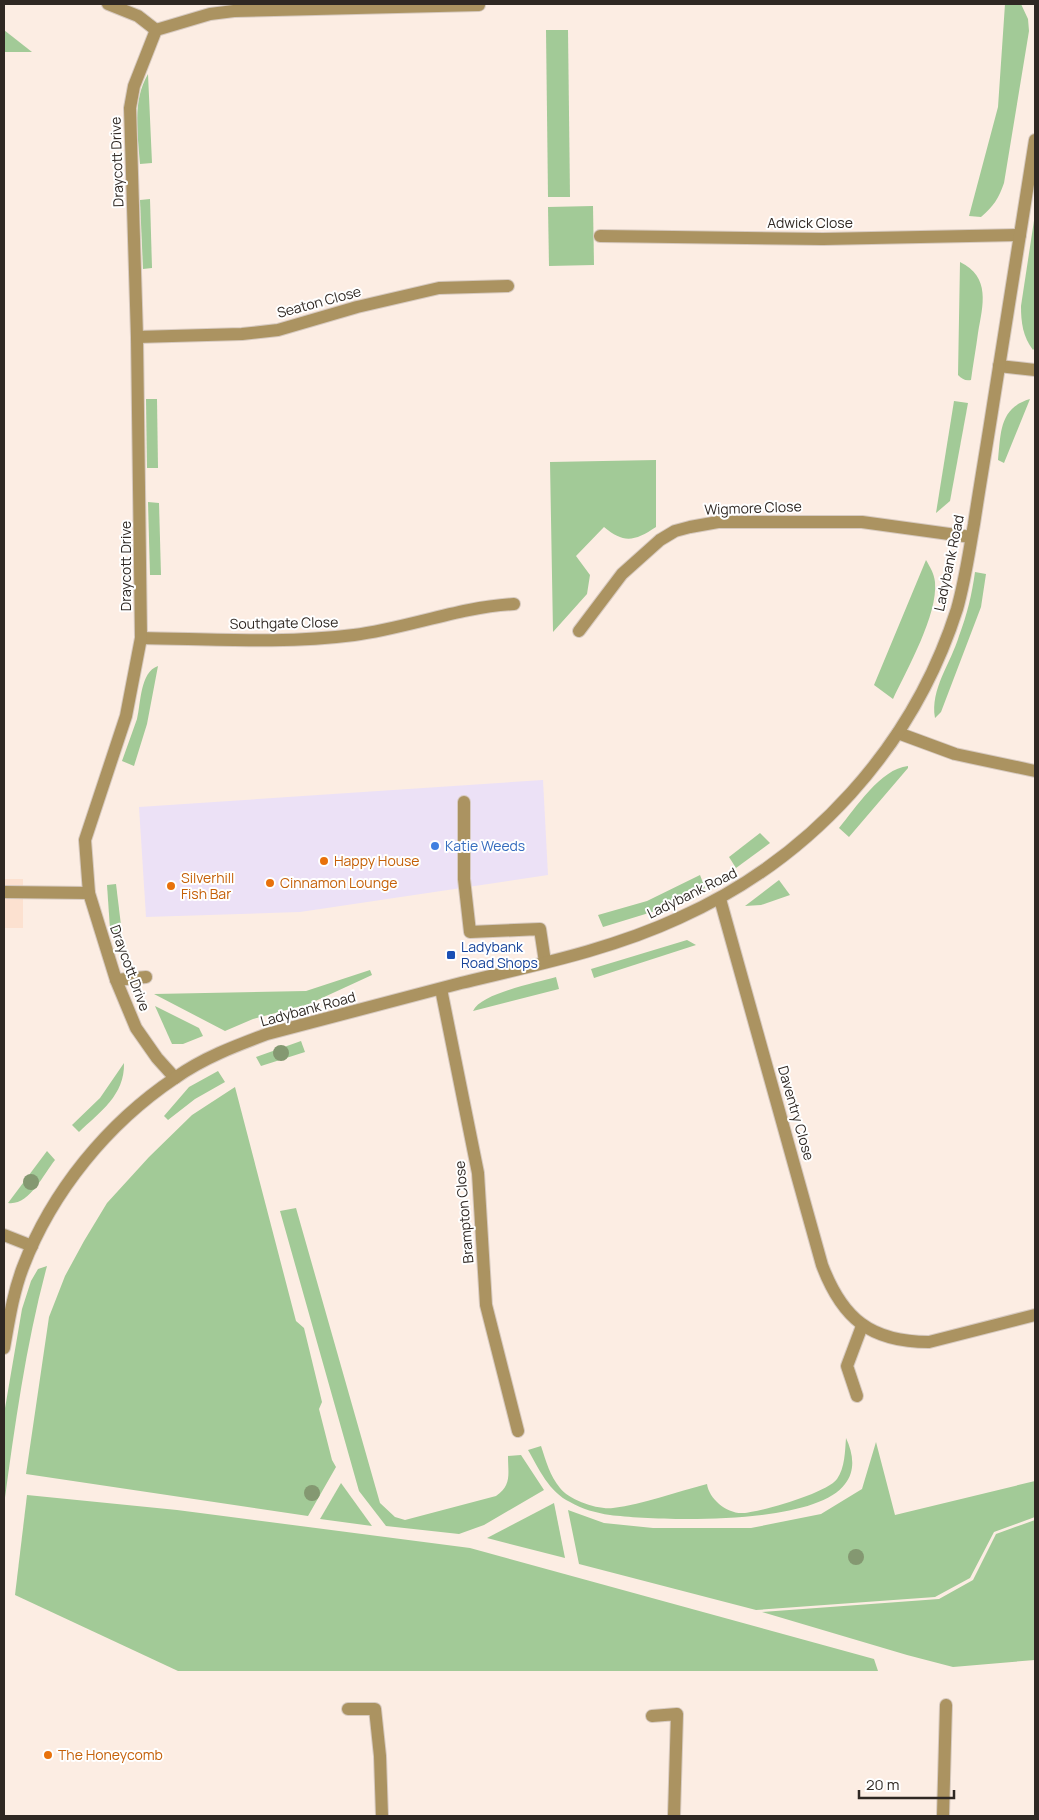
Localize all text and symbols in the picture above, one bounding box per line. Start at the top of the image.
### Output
street label: Draycott Drive [105,117,128,208]
street label: Adwick Close [767,213,853,232]
street label: Seaton Close [275,281,363,322]
street label: Wigmore Close [704,496,802,519]
street label: Ladybank Road [929,513,968,613]
street label: Draycott Drive [116,521,135,611]
street label: Southgate Close [230,612,338,633]
place label: Katie Weeds [445,836,525,855]
marker: Katie Weeds [429,840,441,852]
place label: Happy House [334,851,420,870]
marker: Happy House [318,855,330,867]
street label: Ladybank Road [644,863,740,923]
place label: Silverhill Fish Bar [181,868,234,903]
place label: Cinnamon Lounge [280,873,397,892]
marker: Cinnamon Lounge [264,877,276,889]
marker: Silverhill Fish Bar [165,880,177,892]
street label: Draycott Drive [106,922,155,1014]
place label: Ladybank Road Shops [461,937,538,972]
marker: Ladybank Road Shops [445,949,457,961]
street label: Ladybank Road [258,987,358,1030]
street label: Daventry Close [774,1063,819,1162]
street label: Brampton Close [450,1160,477,1264]
place label: The Honeycomb [58,1745,163,1764]
marker: The Honeycomb [42,1749,54,1761]
scale bar [859,1768,954,1800]
text: 20 m [866,1774,899,1795]

